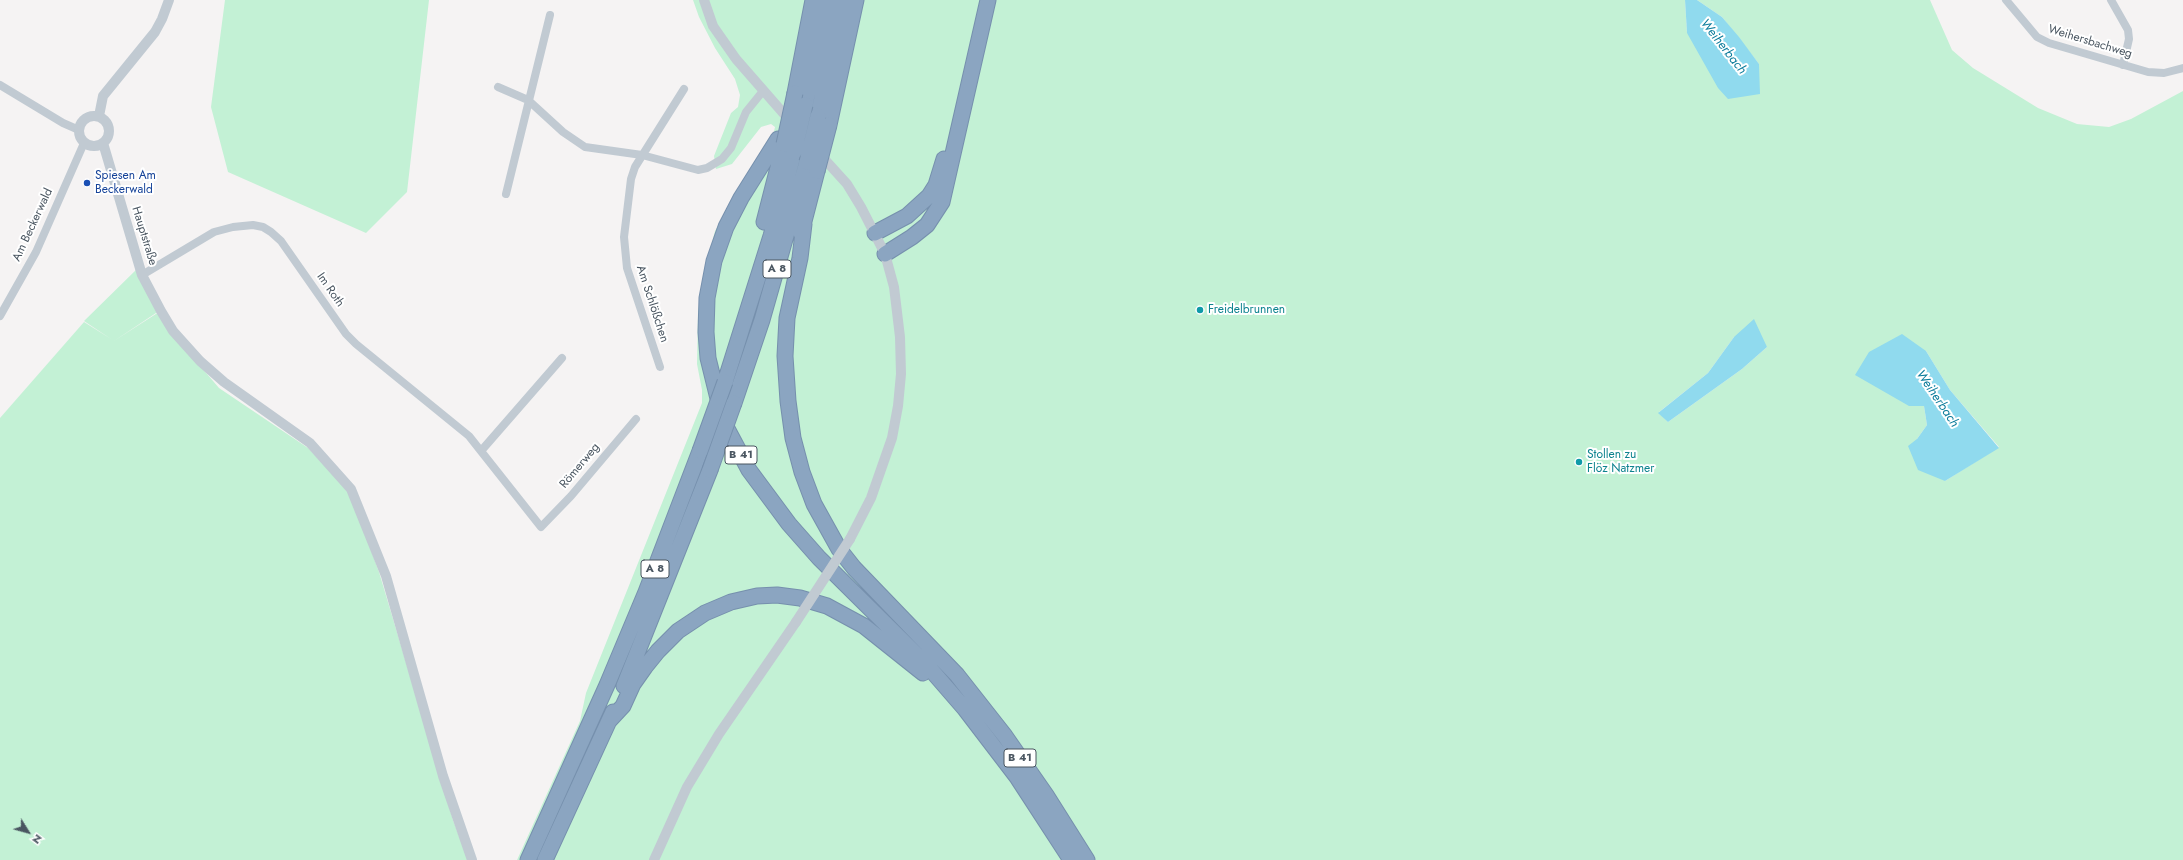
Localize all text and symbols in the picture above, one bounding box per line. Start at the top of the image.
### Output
water label: Weiherbach [1697,16,1749,78]
street label: Weihersbachweg [2046,22,2134,62]
place label: Spiesen Am Beckerwald [95,169,156,197]
marker: Spiesen Am Beckerwald [82,178,92,188]
street label: Am Beckerwald [10,186,56,264]
street label: Hauptstraße [128,205,160,267]
road number: A 8 [763,260,791,278]
street label: Am Schlößchen [633,264,671,344]
street label: Im Roth [313,270,347,310]
place label: Freidelbrunnen [1208,303,1285,317]
marker: Freidelbrunnen [1195,305,1205,315]
water label: Weiherbach [1912,367,1962,431]
street label: Römerweg [557,441,603,491]
road number: B 41 [725,446,757,464]
place label: Stollen zu Flöz Natzmer [1587,448,1654,476]
marker: Stollen zu Flöz Natzmer [1574,457,1584,467]
road number: A 8 [641,560,669,578]
road number: B 41 [1004,749,1036,767]
north arrow [8,812,48,852]
text: N [29,831,47,848]

